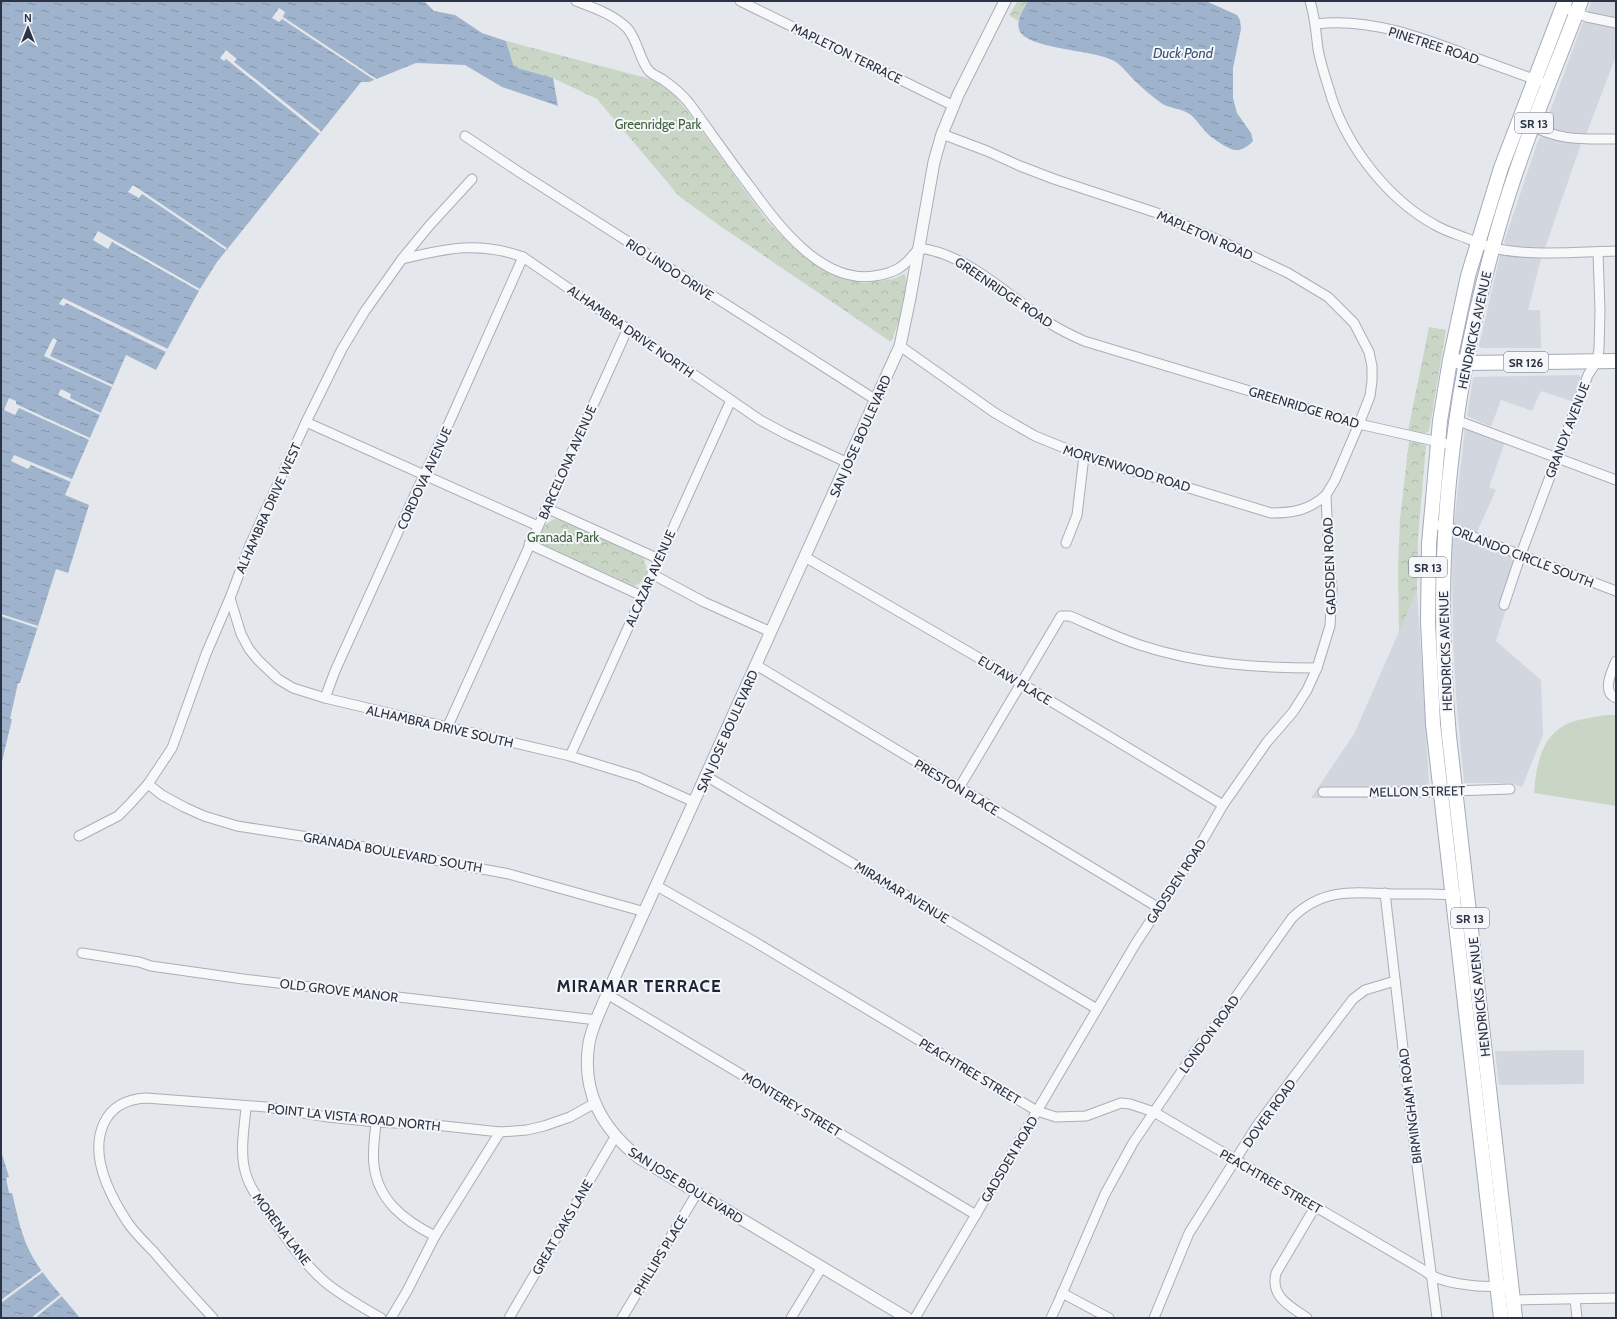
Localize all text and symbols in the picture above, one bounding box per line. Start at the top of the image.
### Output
north arrow [8,8,48,48]
text: N [24,11,32,25]
street label: MAPLETON TERRACE [789,19,905,87]
street label: PINETREE ROAD [1387,23,1481,67]
water label: Duck Pond [1153,44,1214,62]
road number: SR 13 [1515,113,1553,133]
park label: Greenridge Park [615,116,702,132]
street label: MAPLETON ROAD [1154,207,1256,263]
street label: RIO LINDO DRIVE [623,235,717,303]
street label: GREENRIDGE ROAD [952,253,1056,331]
street label: HENDRICKS AVENUE [1454,270,1494,390]
street label: ALHAMBRA DRIVE NORTH [565,281,697,381]
road number: SR 126 [1504,352,1548,372]
street label: SAN JOSE BOULEVARD [826,372,894,500]
street label: GRANDY AVENUE [1541,380,1593,480]
street label: GREENRIDGE ROAD [1247,383,1361,431]
street label: BARCELONA AVENUE [535,402,599,522]
street label: CORDOVA AVENUE [393,424,455,532]
street label: ALHAMBRA DRIVE WEST [232,440,304,576]
street label: MORVENWOOD ROAD [1061,441,1193,495]
street label: GADSDEN ROAD [1319,517,1339,615]
street label: ORLANDO CIRCLE SOUTH [1450,522,1596,590]
street label: ALCAZAR AVENUE [621,527,679,629]
park label: Granada Park [527,529,599,545]
road number: SR 13 [1409,557,1447,577]
street label: HENDRICKS AVENUE [1435,591,1455,711]
street label: EUTAW PLACE [975,652,1055,708]
street label: SAN JOSE BOULEVARD [693,667,761,795]
street label: ALHAMBRA DRIVE SOUTH [365,701,515,751]
street label: PRESTON PLACE [912,755,1002,819]
street label: MELLON STREET [1369,782,1465,800]
street label: GRANADA BOULEVARD SOUTH [302,828,484,876]
street label: GADSDEN ROAD [1143,836,1209,926]
street label: MIRAMAR AVENUE [852,858,952,926]
road number: SR 13 [1451,908,1489,928]
street label: HENDRICKS AVENUE [1465,936,1493,1058]
street label: OLD GROVE MANOR [279,975,399,1005]
district label: MIRAMAR TERRACE [556,976,722,996]
street label: LONDON ROAD [1175,992,1243,1076]
street label: PEACHTREE STREET [916,1034,1024,1108]
street label: BIRMINGHAM ROAD [1395,1047,1425,1165]
street label: MONTEREY STREET [740,1068,845,1140]
street label: DOVER ROAD [1239,1076,1299,1150]
street label: POINT LA VISTA ROAD NORTH [267,1100,441,1134]
street label: GADSDEN ROAD [977,1113,1041,1205]
street label: SAN JOSE BOULEVARD [626,1143,746,1227]
street label: PEACHTREE STREET [1217,1145,1325,1217]
street label: GREAT OAKS LANE [528,1176,596,1278]
street label: MORENA LANE [250,1190,314,1268]
street label: PHILLIPS PLACE [630,1212,690,1298]

